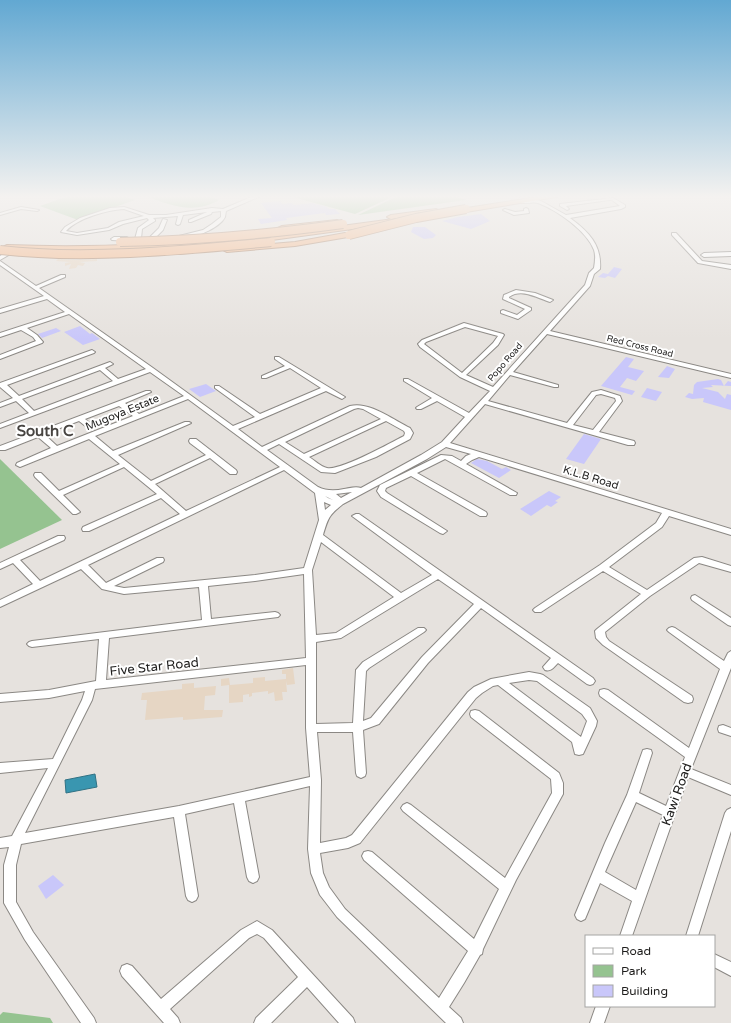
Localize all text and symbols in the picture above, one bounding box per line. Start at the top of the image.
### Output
street label: Red Cross Road [606,333,674,360]
street label: Popo Road [486,341,525,384]
street label: Mugoya Estate [83,392,161,433]
district label: South C [17,422,74,440]
street label: K.L.B Road [561,463,620,492]
street label: Five Star Road [109,654,199,680]
street label: Kawi Road [658,761,696,828]
legend [585,935,715,1007]
text: Road [621,944,651,958]
text: Park [621,964,647,978]
text: Building [621,984,668,998]

